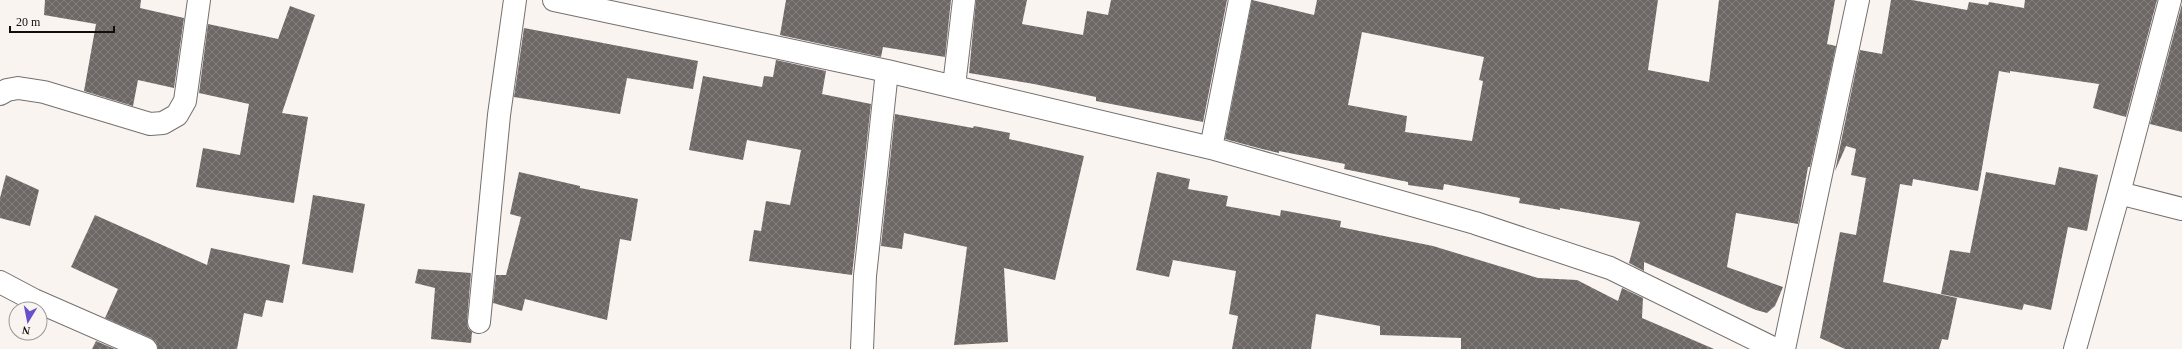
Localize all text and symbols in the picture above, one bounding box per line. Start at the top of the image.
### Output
scale bar [10,8,114,34]
text: 20 m [16,15,41,29]
north arrow [8,301,48,341]
text: N [21,324,31,337]

